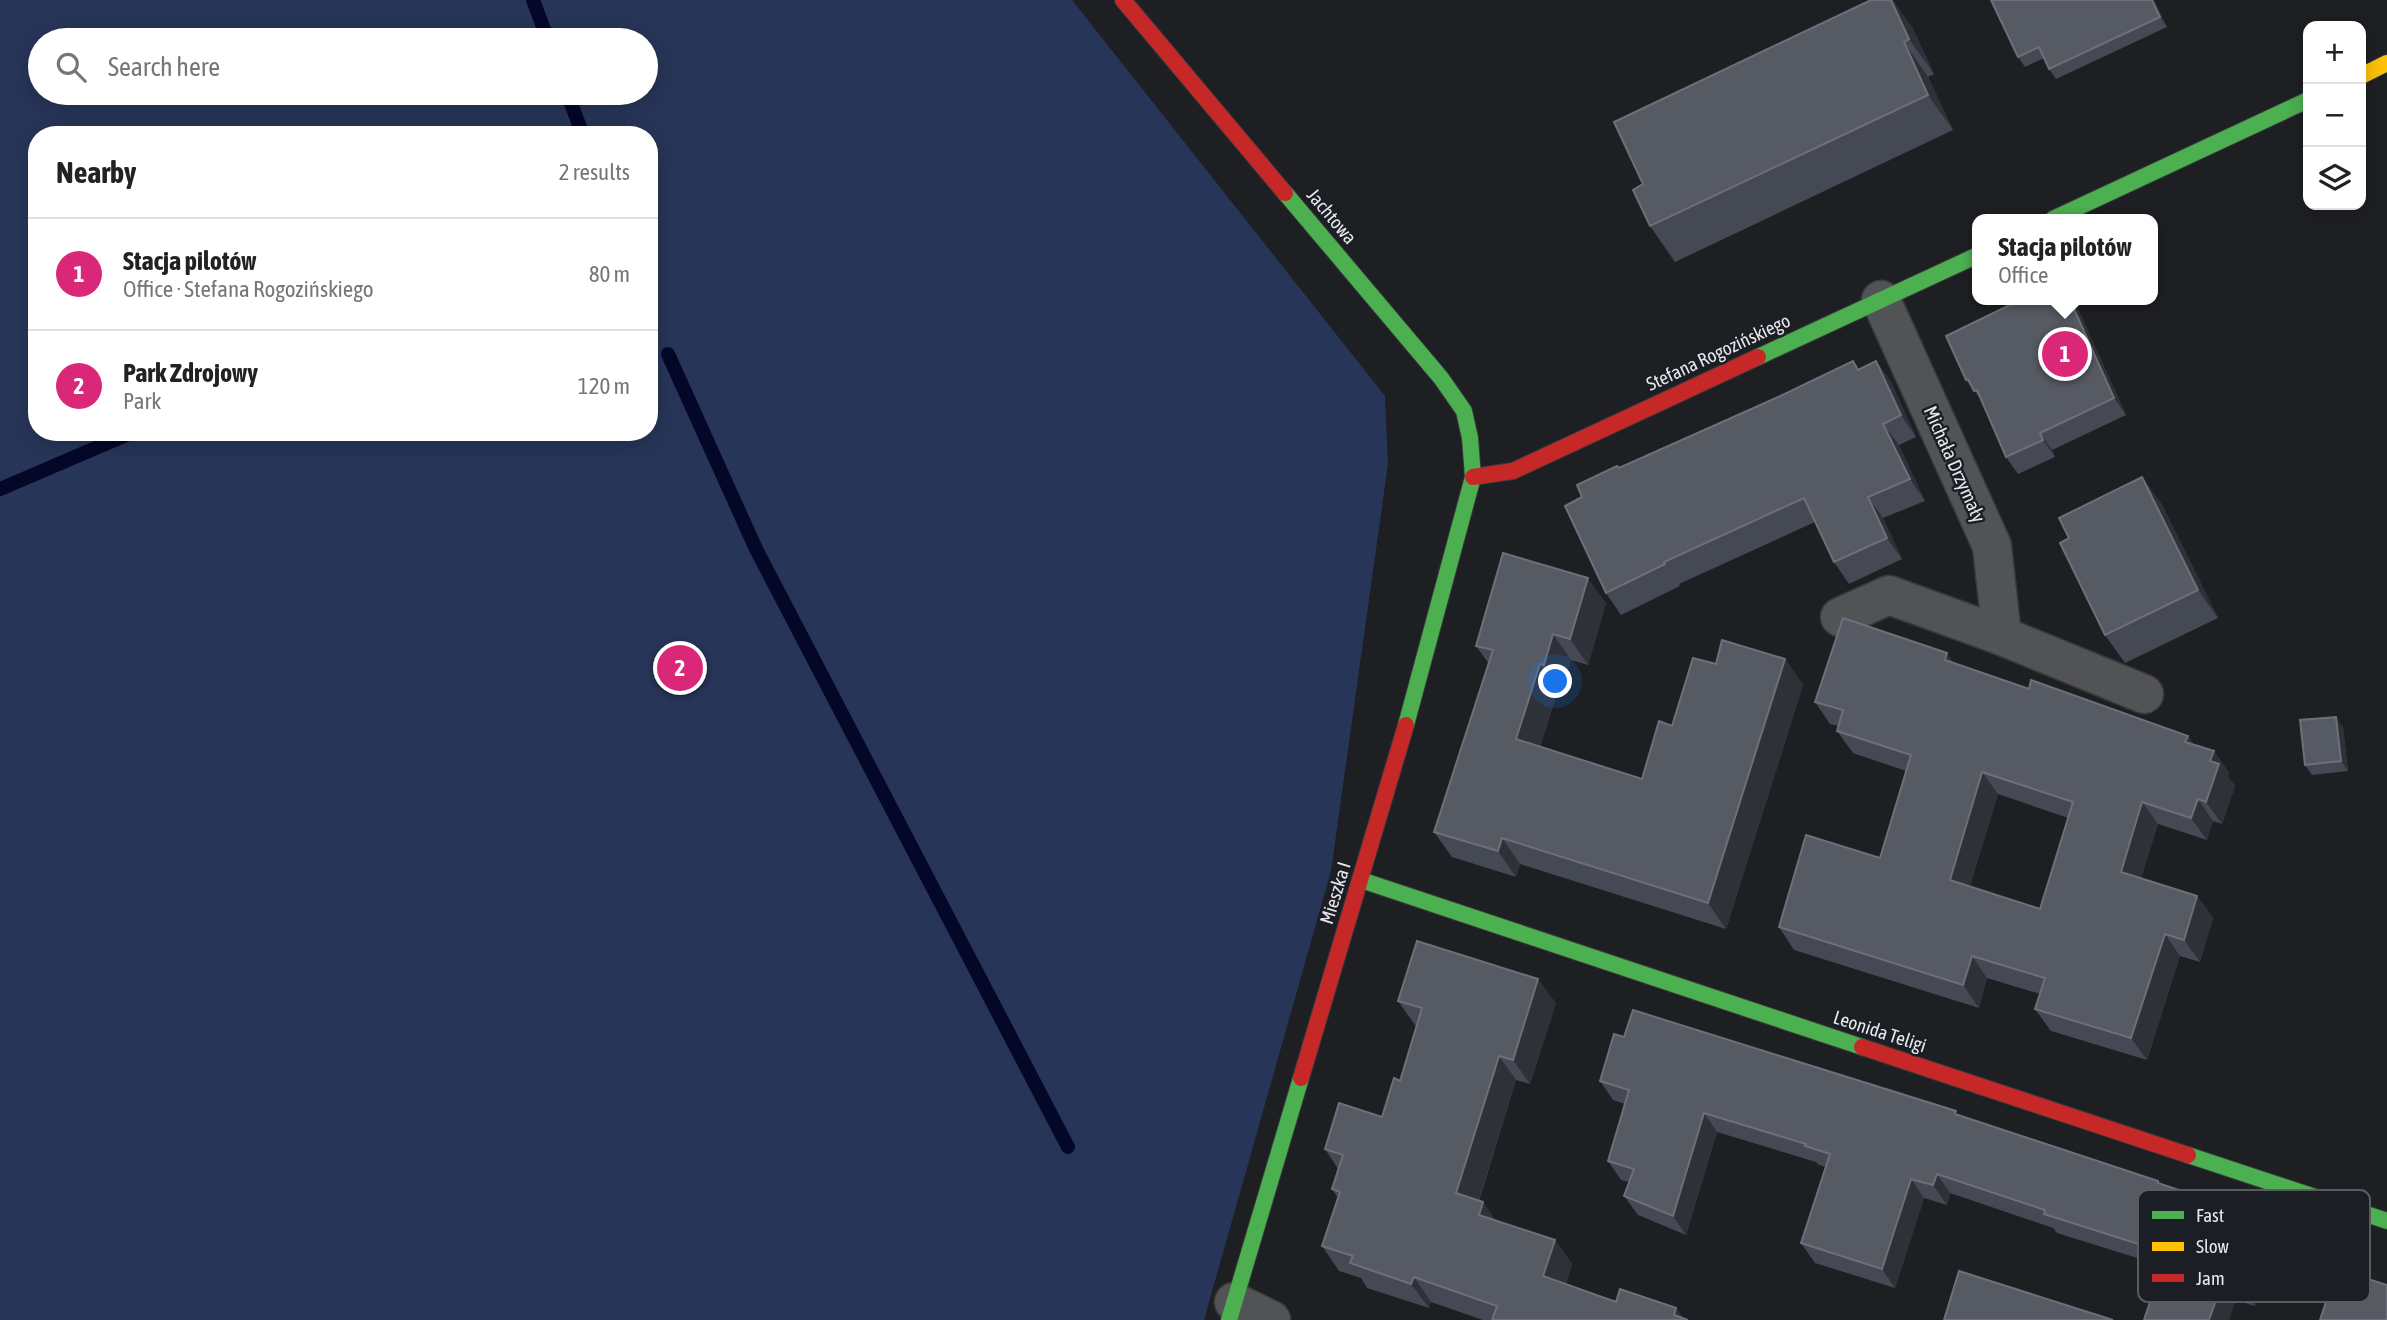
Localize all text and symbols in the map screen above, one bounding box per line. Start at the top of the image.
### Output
map controls [2303,21,2366,210]
button: + [2303,21,2366,84]
search box [28,28,658,105]
icon: search [52,48,90,86]
text: Search here [108,52,220,82]
button: − [2303,84,2366,147]
button: layers [2303,147,2366,210]
text: Nearby [56,155,136,189]
text: 2 results [559,159,630,185]
street label: Jachtowa [1303,184,1361,248]
popup [1972,214,2158,305]
text: Stacja pilotów [1998,232,2132,262]
text: Stacja pilotów [123,246,257,276]
text: 1 [74,261,84,287]
text: 80 m [589,261,630,287]
text: Office [1998,262,2048,288]
text: Office · Stefana Rogozińskiego [123,276,373,302]
street label: Stefana Rogozińskiego [1643,309,1794,395]
pin: 1 [2042,328,2088,380]
text: Park Zdrojowy [123,358,258,388]
text: 2 [74,373,84,399]
text: 120 m [578,373,630,399]
text: Park [123,388,161,414]
street label: Michała Drzymały [1920,403,1990,526]
pin: 2 [657,642,703,694]
your location [1538,664,1572,698]
street label: Mieszka I [1315,859,1355,927]
street label: Leonida Teligi [1831,1006,1929,1056]
legend [2138,1190,2370,1302]
text: Fast [2196,1204,2224,1226]
text: Slow [2196,1235,2230,1257]
text: Jam [2196,1267,2225,1289]

